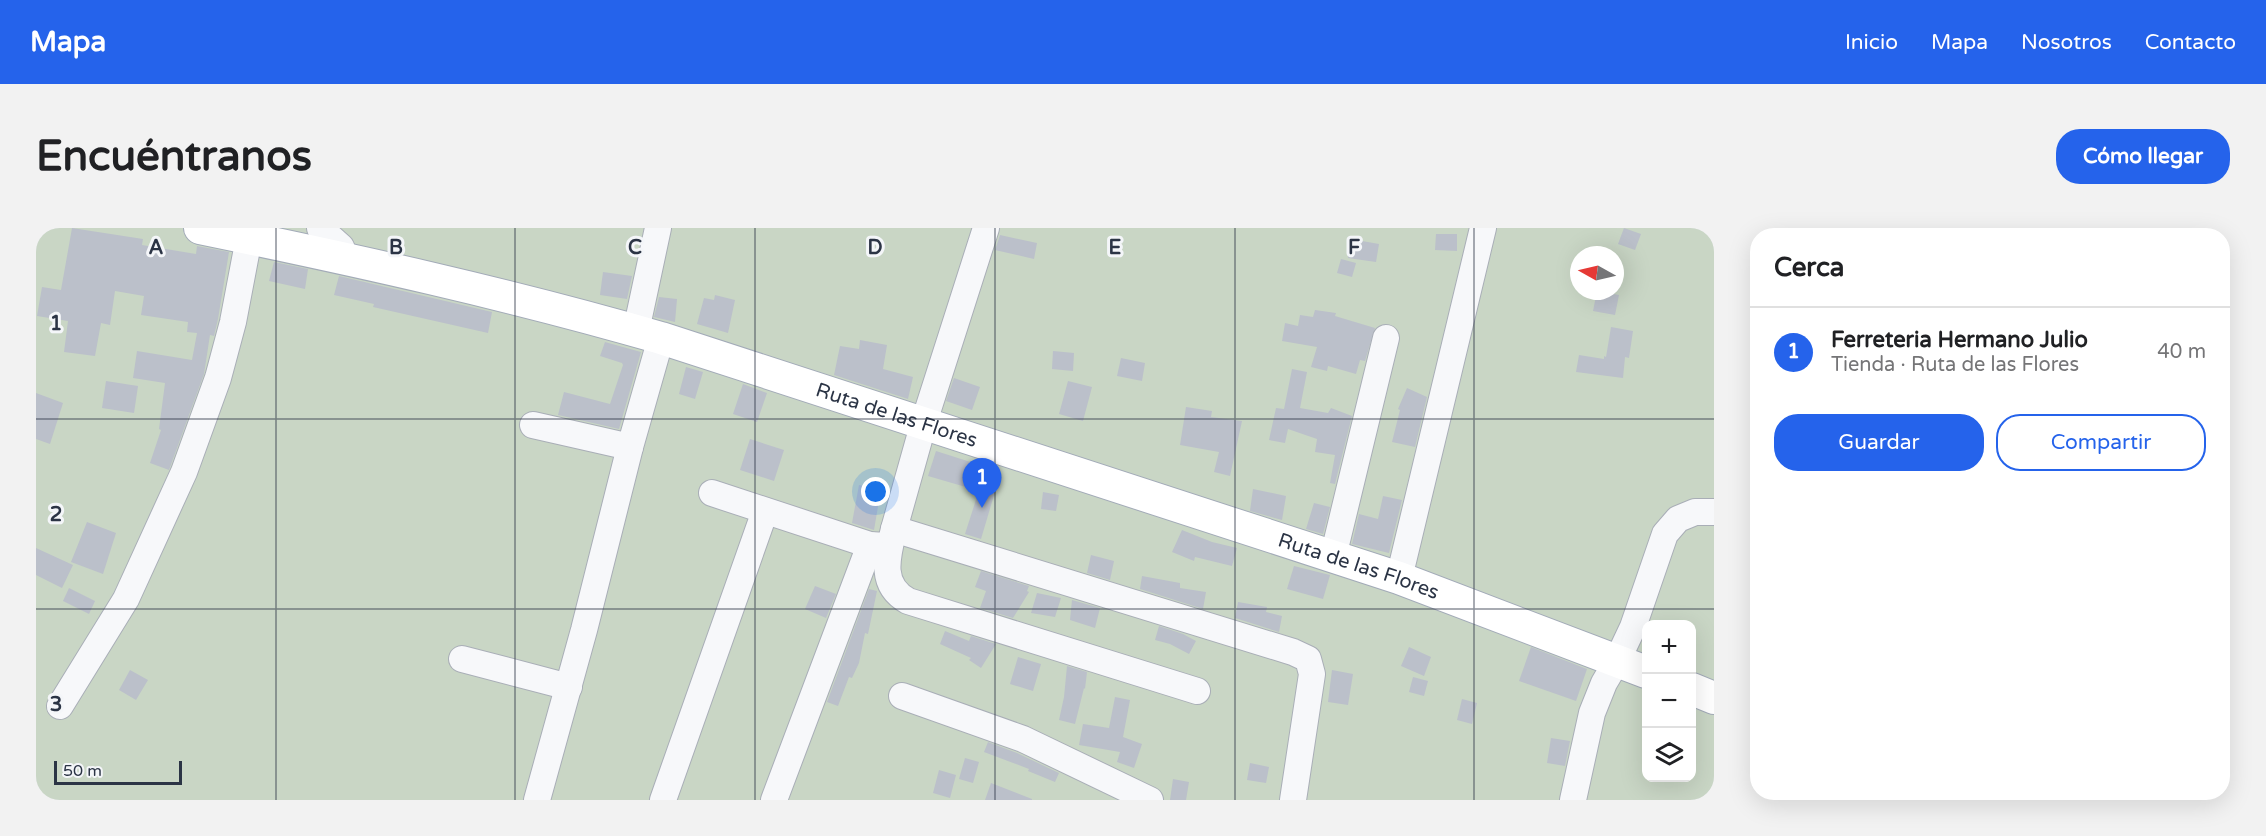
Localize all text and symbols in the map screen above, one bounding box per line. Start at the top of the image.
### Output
text: Mapa [30,25,106,59]
text: Inicio [1845,30,1898,55]
text: Mapa [1931,30,1988,55]
text: Nosotros [2021,30,2112,55]
text: Contacto [2145,30,2236,55]
button: Cómo llegar [2056,129,2230,184]
text: Encuéntranos [36,131,312,182]
text: A [149,236,164,260]
text: B [389,236,403,260]
text: C [628,236,642,260]
text: D [867,236,883,260]
text: E [1109,236,1122,260]
text: F [1348,236,1360,260]
north arrow [1570,246,1624,300]
text: Cerca [1774,252,1844,283]
text: 1 [50,312,62,336]
text: Ferreteria Hermano Julio [1831,327,2088,353]
text: 1 [1787,340,1800,364]
text: 40 m [2157,340,2206,364]
text: Tienda · Ruta de las Flores [1831,353,2079,377]
street label: Ruta de las Flores [813,378,980,453]
button: Guardar [1774,414,1984,471]
button: Compartir [1996,414,2206,471]
pin: 1 [962,458,1002,508]
your location [861,477,890,506]
text: 2 [50,503,62,527]
street label: Ruta de las Flores [1275,529,1442,605]
map controls [1642,620,1696,782]
button: + [1642,620,1696,674]
button: − [1642,674,1696,728]
text: 3 [50,693,62,717]
button: layers [1642,728,1696,782]
scale bar [54,758,182,786]
text: 50 m [63,761,102,781]

